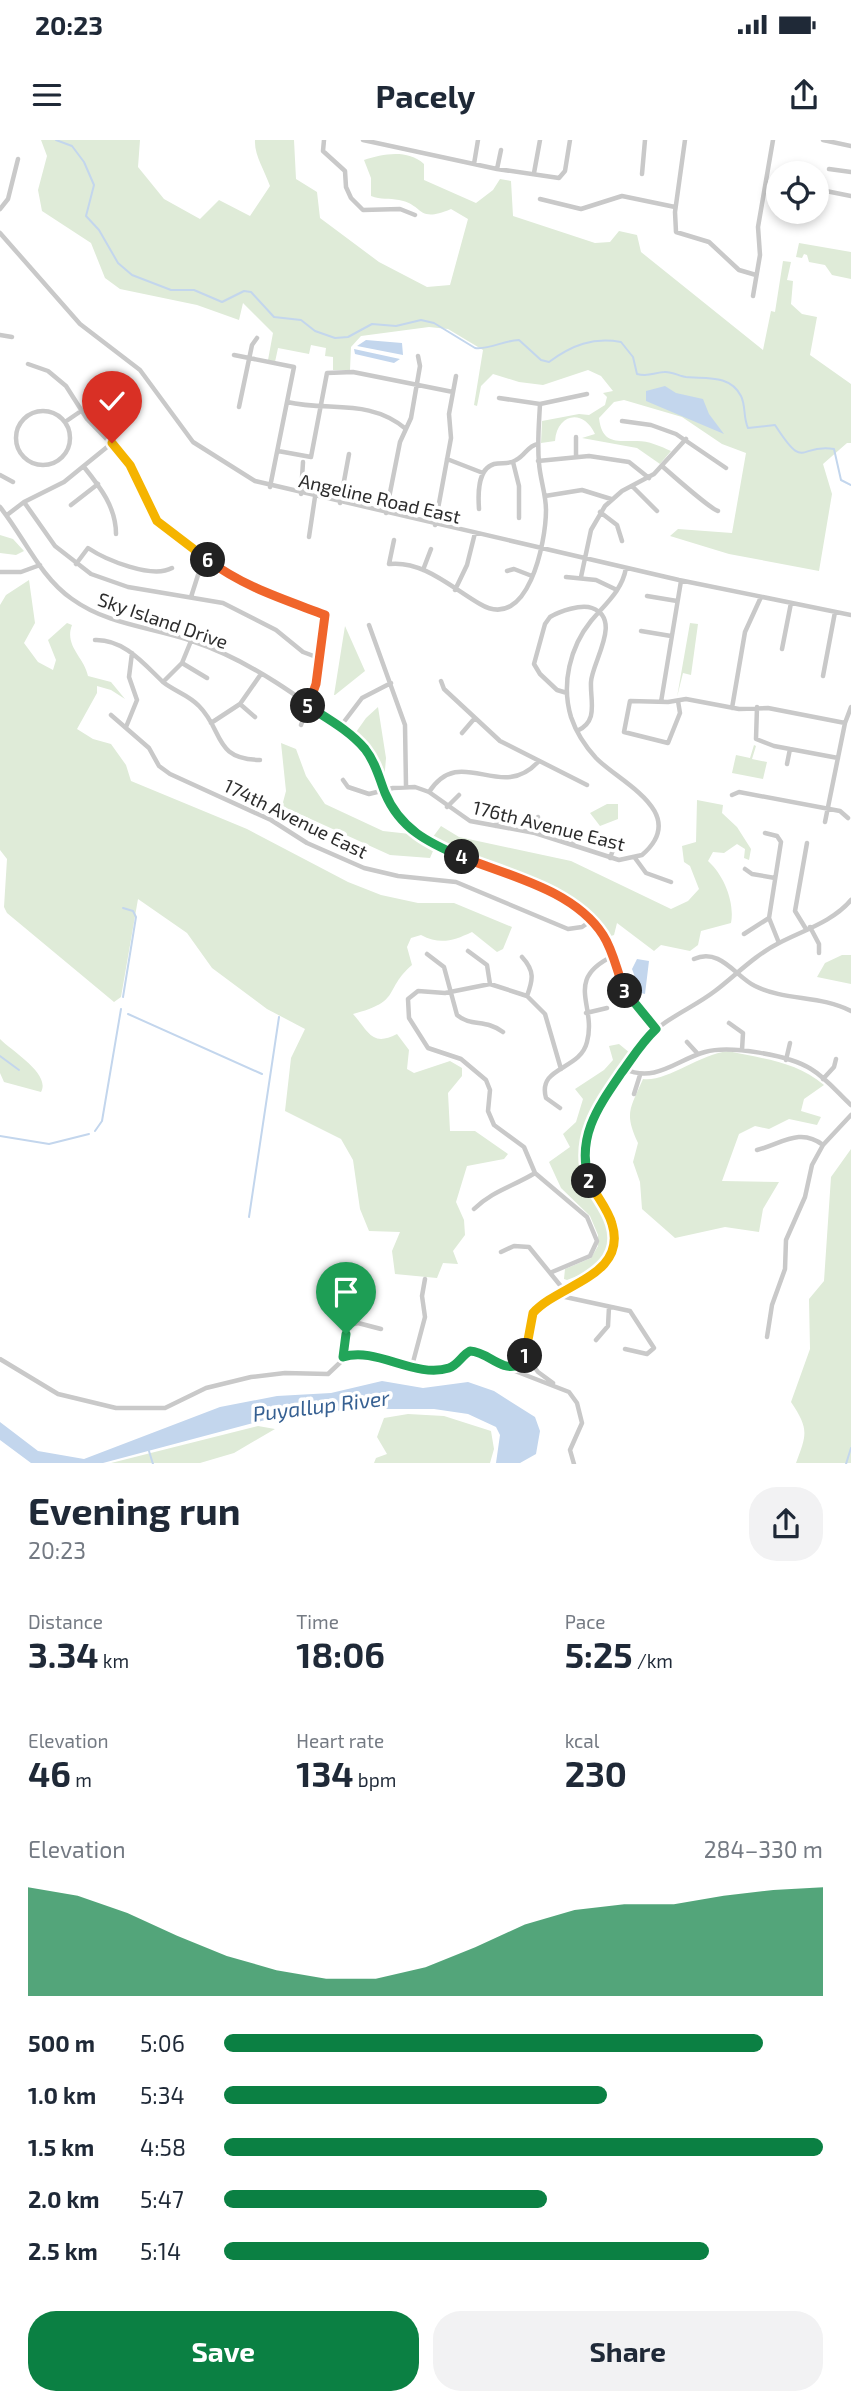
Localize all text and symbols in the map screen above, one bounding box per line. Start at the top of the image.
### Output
text: 20:23 [35,9,103,40]
icon: menu [28,76,66,114]
text: Pacely [376,76,475,114]
icon: share [785,76,823,114]
map controls [766,161,829,224]
button: locate [766,161,829,224]
pin [82,371,142,443]
icon: check [93,382,131,420]
street label: Angeline Road East [297,468,463,528]
pin: 6 [190,542,226,578]
text: 6 [202,548,213,571]
street label: Sky Island Drive [95,587,231,653]
pin: 5 [290,688,326,724]
text: 5 [302,694,313,717]
street label: 174th Avenue East [220,773,372,863]
street label: 176th Avenue East [470,795,628,855]
pin: 4 [444,840,480,874]
text: 4 [455,845,468,868]
pin: 3 [608,974,642,1008]
text: 3 [619,979,630,1002]
pin: 2 [572,1164,606,1198]
text: 2 [583,1169,594,1192]
pin [316,1262,376,1334]
icon: arrive [327,1273,365,1311]
pin: 1 [508,1338,542,1374]
text: 1 [520,1344,529,1367]
water label: Puyallup River [251,1384,392,1427]
text: Evening run [28,1487,241,1533]
button: share [749,1487,823,1561]
text: 20:23 [28,1536,86,1564]
text: Distance [28,1610,103,1633]
text: Time [296,1610,339,1633]
text: Pace [565,1610,606,1633]
text: 3.34 [28,1633,99,1675]
text: 18:06 [296,1633,385,1675]
text: 5:25 [565,1633,633,1675]
text: km [99,1649,129,1672]
text: /km [633,1649,673,1672]
text: Elevation [28,1729,109,1752]
text: Heart rate [296,1729,384,1752]
text: kcal [565,1729,599,1752]
text: 46 [28,1752,71,1794]
text: 134 [296,1752,354,1794]
text: 230 [565,1752,627,1794]
text: m [71,1768,92,1791]
text: bpm [354,1768,396,1791]
text: Elevation [28,1835,126,1863]
text: 284–330 m [704,1835,823,1863]
text: 500 m [28,2029,95,2057]
text: 5:06 [140,2029,185,2057]
text: 1.0 km [28,2081,96,2109]
text: 5:34 [140,2081,185,2109]
text: 1.5 km [28,2133,94,2161]
text: 4:58 [140,2133,186,2161]
text: 2.0 km [28,2185,100,2213]
text: 5:47 [140,2185,184,2213]
text: 2.5 km [28,2237,98,2265]
text: 5:14 [140,2237,181,2265]
button: Save [28,2311,419,2391]
button: Share [433,2311,823,2391]

